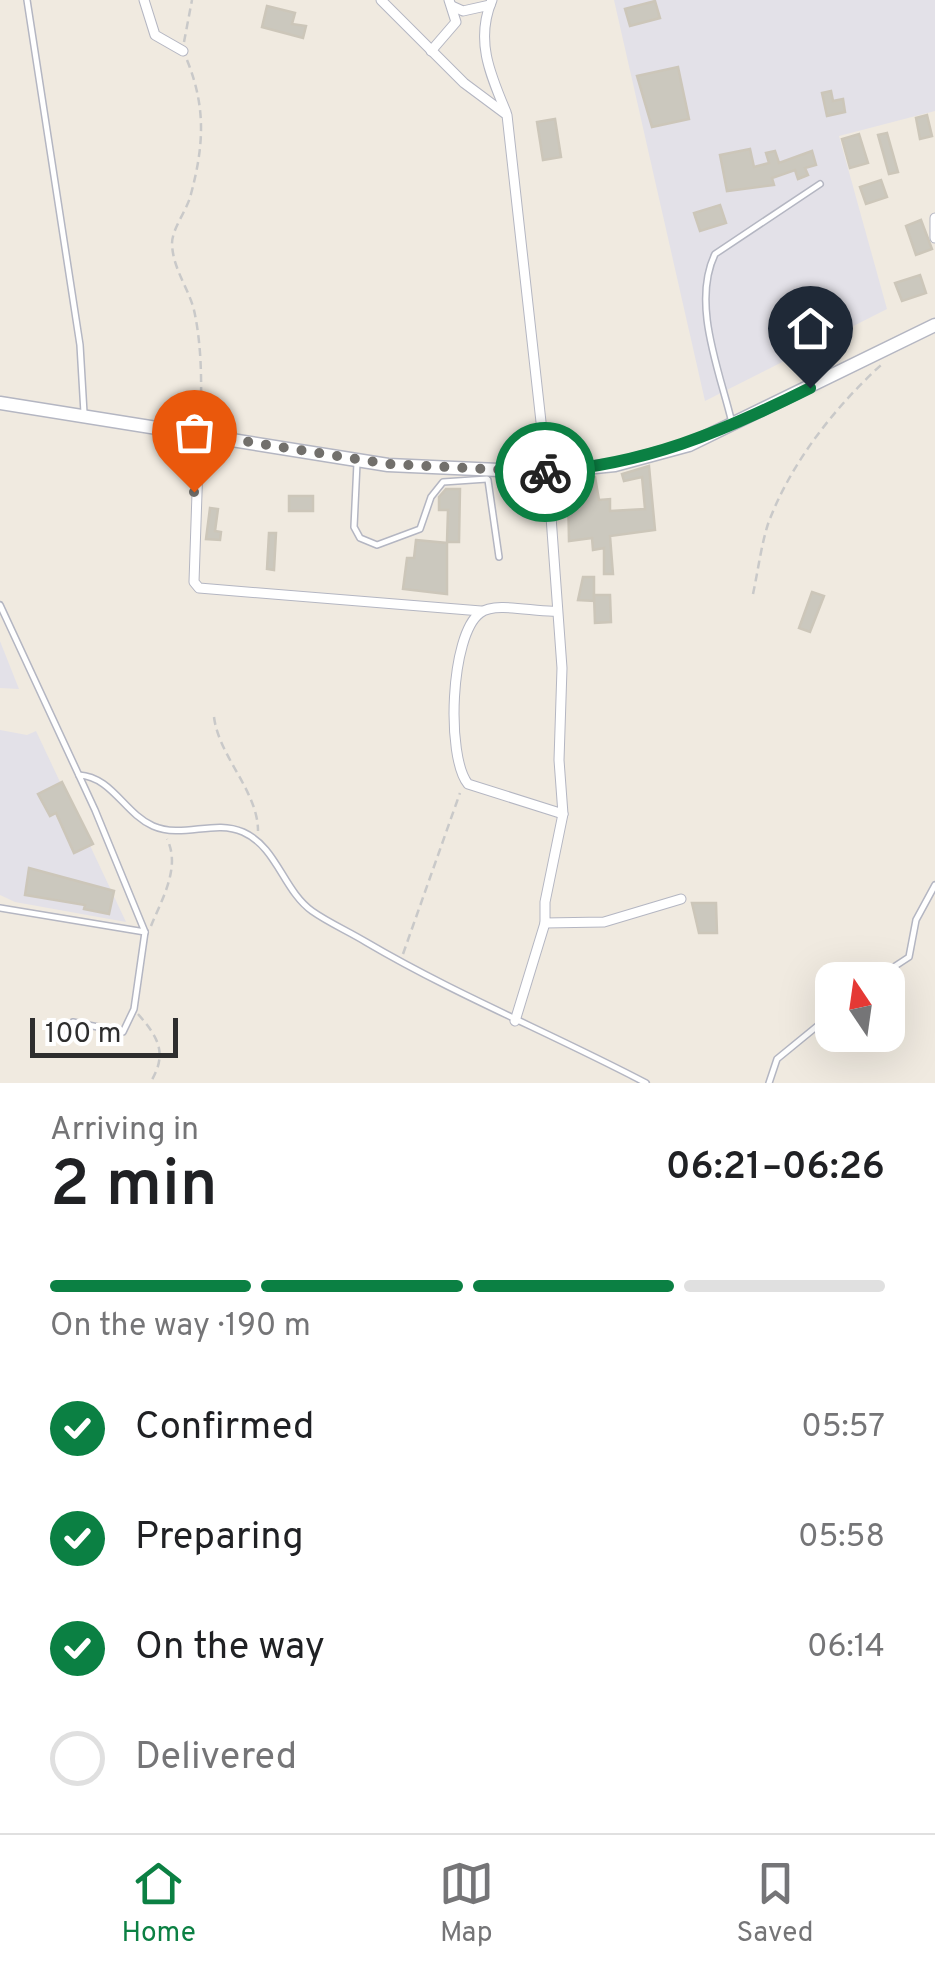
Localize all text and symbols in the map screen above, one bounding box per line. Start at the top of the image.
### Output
pin [768,286,853,389]
icon: home [783,301,838,356]
pin [152,390,237,493]
icon: bag [167,405,222,460]
courier [495,422,595,522]
icon: bike [518,445,573,500]
north arrow [815,962,905,1052]
map controls [815,962,905,1052]
scale bar [30,1013,178,1058]
text: 100 m [45,1017,121,1053]
text: Arriving in [50,1111,199,1151]
text: 06:21–06:26 [666,1144,885,1193]
text: 2 min [50,1147,218,1229]
text: On the way · 190 m [50,1307,311,1347]
icon: check [50,1401,105,1456]
text: Confirmed [135,1404,314,1453]
text: 05:57 [801,1408,885,1448]
icon: check [50,1511,105,1566]
text: Preparing [135,1514,304,1563]
text: 05:58 [798,1518,885,1558]
icon: check [50,1621,105,1676]
text: On the way [135,1624,325,1673]
text: 06:14 [807,1628,885,1668]
text: Delivered [135,1734,297,1783]
tab: Home [121,1856,196,1952]
tab: Map [439,1856,494,1952]
tab: Saved [737,1856,814,1952]

